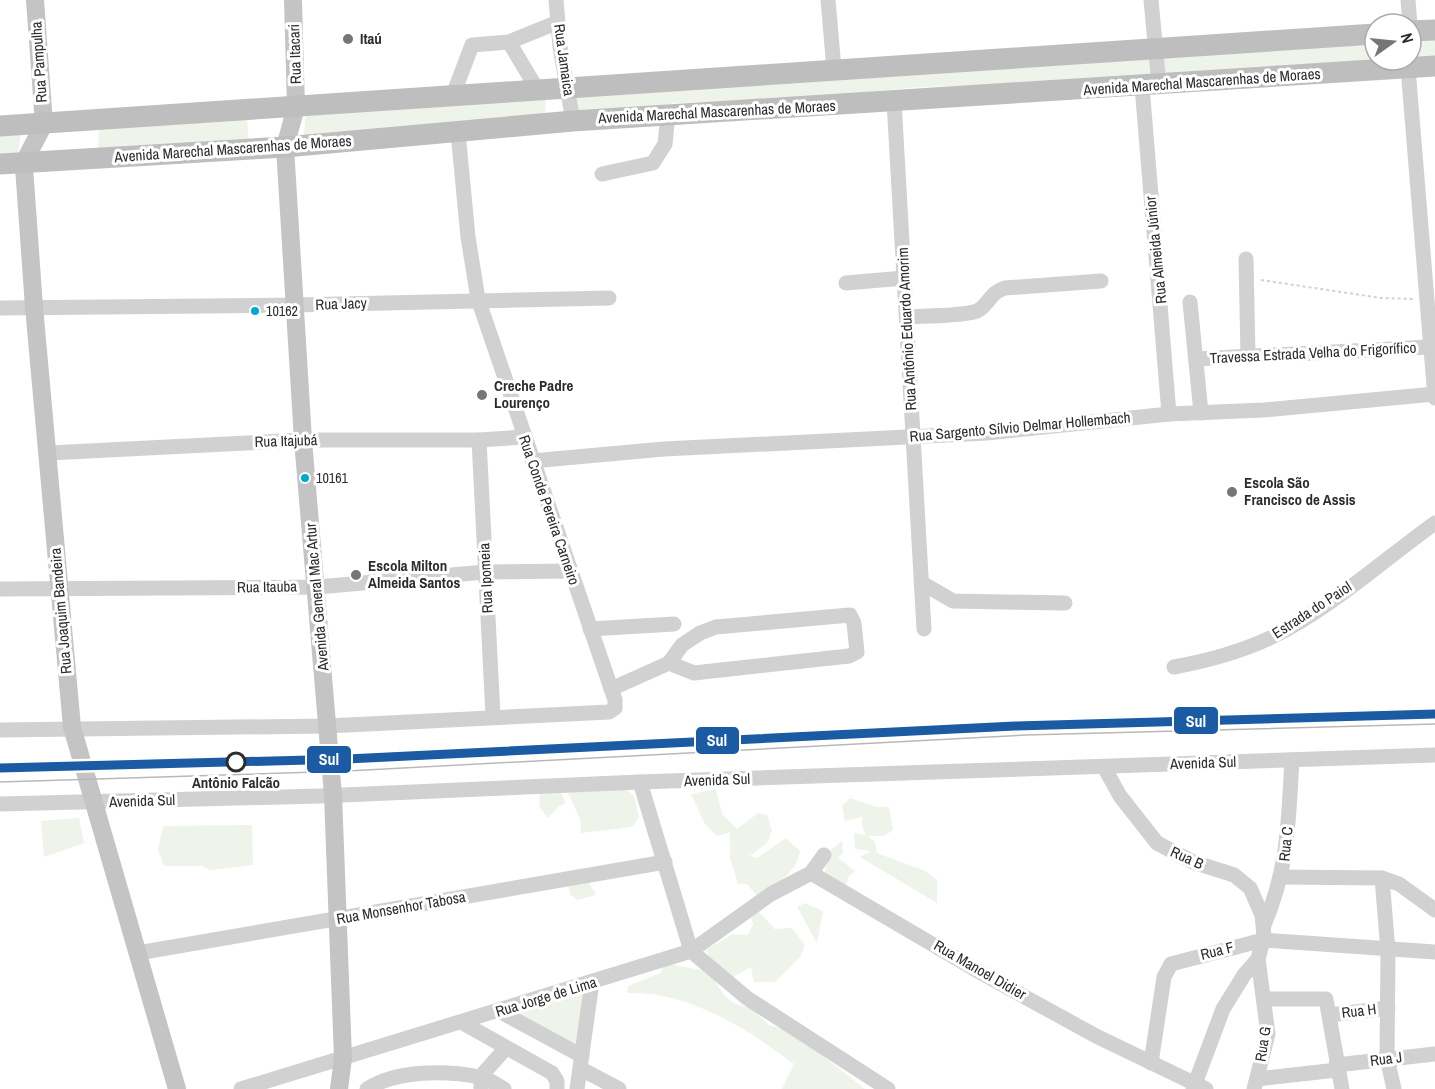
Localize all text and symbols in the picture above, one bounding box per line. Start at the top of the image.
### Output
north arrow [1363,12,1423,72]
street label: Rua Pampulha [25,21,52,103]
street label: Rua Jamaica [549,23,580,97]
street label: Rua Itacari [283,24,306,84]
place label: Itaú [360,28,382,49]
text: N [1396,31,1419,46]
marker: Itaú [341,32,355,46]
street label: Avenida Marechal Mascarenhas de Moraes [1082,63,1321,100]
street label: Avenida Marechal Mascarenhas de Moraes [597,95,836,128]
street label: Avenida Marechal Mascarenhas de Moraes [113,130,352,167]
street label: Rua Almeida Júnior [1139,195,1172,305]
street label: Rua Antônio Eduardo Amorim [892,247,921,411]
street label: Rua Jacy [315,292,368,315]
place label: 10162 [266,302,298,320]
marker: 10162 [249,305,261,317]
street label: Travessa Estrada Velha do Frigorífico [1209,337,1417,368]
place label: Creche Padre Lourenço [494,375,573,413]
marker: Creche Padre Lourenço [475,388,489,402]
street label: Rua Sargento Sílvio Delmar Hollembach [909,406,1131,447]
street label: Rua Itajubá [254,429,318,452]
street label: Rua Conde Pereira Carneiro [514,432,585,588]
place label: 10161 [316,469,349,487]
marker: 10161 [299,472,311,484]
place label: Escola São Francisco de Assis [1244,472,1356,510]
marker: Escola São Francisco de Assis [1225,485,1239,499]
street label: Avenida General Mac Artur [300,522,334,673]
street label: Rua Ipomeia [473,542,498,614]
street label: Rua Joaquim Bandeira [45,547,76,675]
place label: Escola Milton Almeida Santos [368,555,460,593]
marker: Escola Milton Almeida Santos [349,568,363,582]
street label: Rua Itauba [237,575,297,598]
street label: Estrada do Paiol [1268,576,1356,643]
line badge: Sul [1173,706,1219,735]
text: Sul [1186,710,1206,732]
line badge: Sul [695,726,740,755]
text: Sul [707,729,727,751]
line badge: Sul [306,745,352,774]
text: Sul [319,748,339,770]
street label: Avenida Sul [1169,751,1236,774]
marker: Antônio Falcão [226,752,246,772]
street label: Avenida Sul [683,768,750,791]
place label: Antônio Falcão [192,772,280,793]
street label: Avenida Sul [108,789,175,812]
street label: Rua C [1273,825,1298,862]
street label: Rua B [1167,841,1207,874]
street label: Rua Monsenhor Tabosa [335,886,467,929]
street label: Rua Manoel Didier [930,935,1030,1004]
street label: Rua F [1198,936,1236,965]
street label: Rua Jorge de Lima [493,971,599,1022]
street label: Rua H [1340,998,1378,1023]
street label: Rua G [1249,1025,1276,1063]
street label: Rua J [1369,1046,1403,1071]

